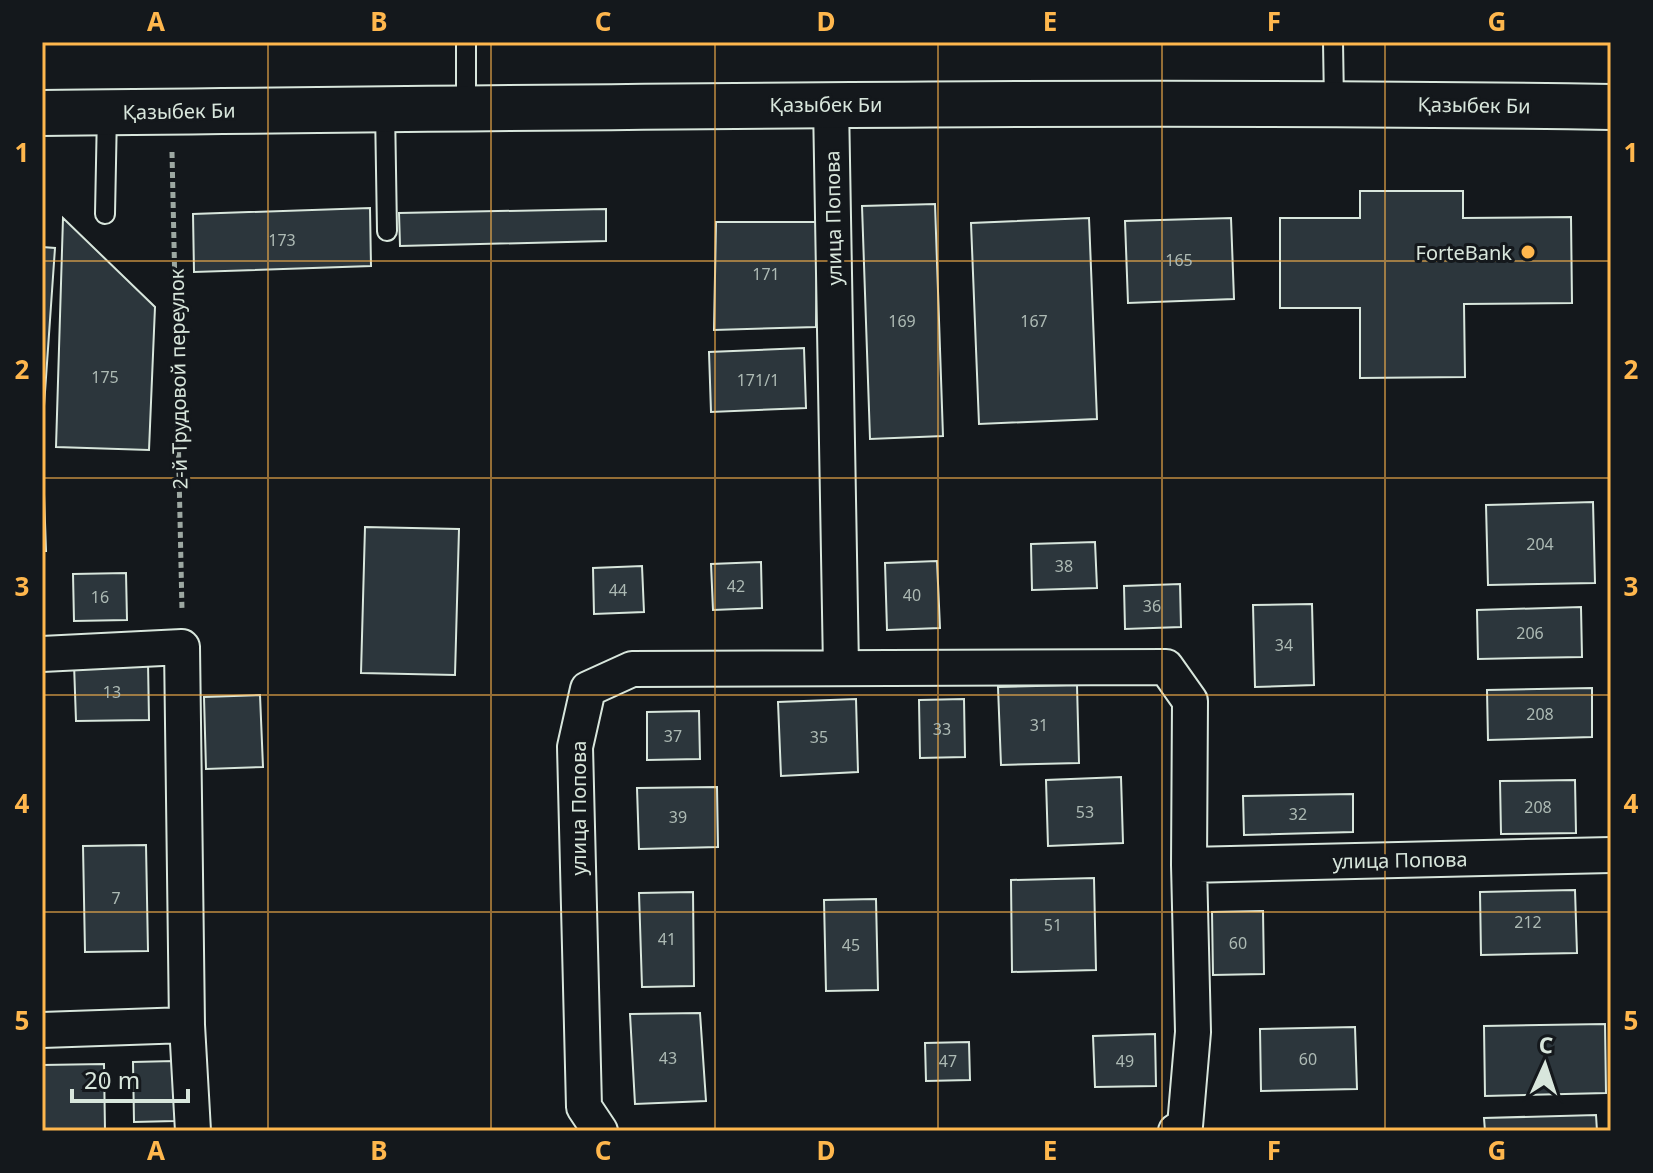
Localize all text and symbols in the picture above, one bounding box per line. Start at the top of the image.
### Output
text: A [147,3,165,39]
text: B [370,3,388,39]
text: C [595,3,611,39]
text: D [816,3,836,39]
text: E [1043,3,1057,39]
text: F [1267,3,1281,39]
text: G [1488,3,1506,39]
street label: Қазыбек Би [770,91,882,118]
street label: Қазыбек Би [1417,91,1531,119]
street label: Қазыбек Би [122,97,236,125]
text: 1 [15,134,29,170]
text: 1 [1624,134,1638,170]
street label: улица Попова [818,150,848,286]
house number: 173 [268,229,296,251]
place label: ForteBank [1416,239,1512,266]
marker: ForteBank [1519,243,1537,261]
house number: 165 [1165,249,1193,271]
house number: 171 [752,263,780,285]
street label: 2-й Трудовой переулок [163,268,193,490]
house number: 169 [888,310,916,332]
house number: 167 [1020,310,1048,332]
text: 2 [15,351,30,387]
text: 2 [1624,351,1639,387]
house number: 175 [91,366,119,388]
house number: 171/1 [737,369,779,391]
house number: 204 [1526,533,1554,555]
house number: 38 [1055,555,1073,577]
text: 3 [15,568,29,604]
text: 3 [1624,568,1638,604]
house number: 42 [727,575,745,597]
house number: 44 [609,579,627,601]
house number: 40 [903,584,921,606]
house number: 16 [91,586,109,608]
house number: 36 [1143,595,1161,617]
house number: 206 [1516,622,1544,644]
house number: 34 [1275,634,1293,656]
house number: 13 [103,681,121,703]
house number: 208 [1526,703,1554,725]
house number: 31 [1030,714,1048,736]
house number: 33 [933,718,951,740]
house number: 37 [664,725,682,747]
house number: 35 [810,726,828,748]
street label: улица Попова [565,741,592,875]
text: 4 [15,785,30,821]
text: 4 [1624,785,1639,821]
house number: 208 [1524,796,1552,818]
house number: 53 [1076,801,1094,823]
house number: 32 [1289,803,1307,825]
house number: 39 [669,806,687,828]
street label: улица Попова [1332,845,1468,875]
house number: 7 [111,887,121,909]
house number: 212 [1514,911,1542,933]
house number: 51 [1044,914,1062,936]
house number: 41 [658,928,676,950]
house number: 60 [1229,932,1247,954]
house number: 45 [842,934,860,956]
text: 5 [15,1002,29,1038]
text: 5 [1624,1002,1638,1038]
north arrow [1505,1025,1585,1105]
text: С [1538,1029,1554,1059]
house number: 43 [659,1047,677,1069]
house number: 60 [1299,1048,1317,1070]
house number: 47 [939,1050,957,1072]
house number: 49 [1116,1050,1134,1072]
scale bar [72,1053,188,1103]
text: 20 m [84,1063,140,1096]
text: A [147,1132,165,1168]
text: B [370,1132,388,1168]
text: C [595,1132,611,1168]
text: D [816,1132,836,1168]
text: E [1043,1132,1057,1168]
text: F [1267,1132,1281,1168]
text: G [1488,1132,1506,1168]

